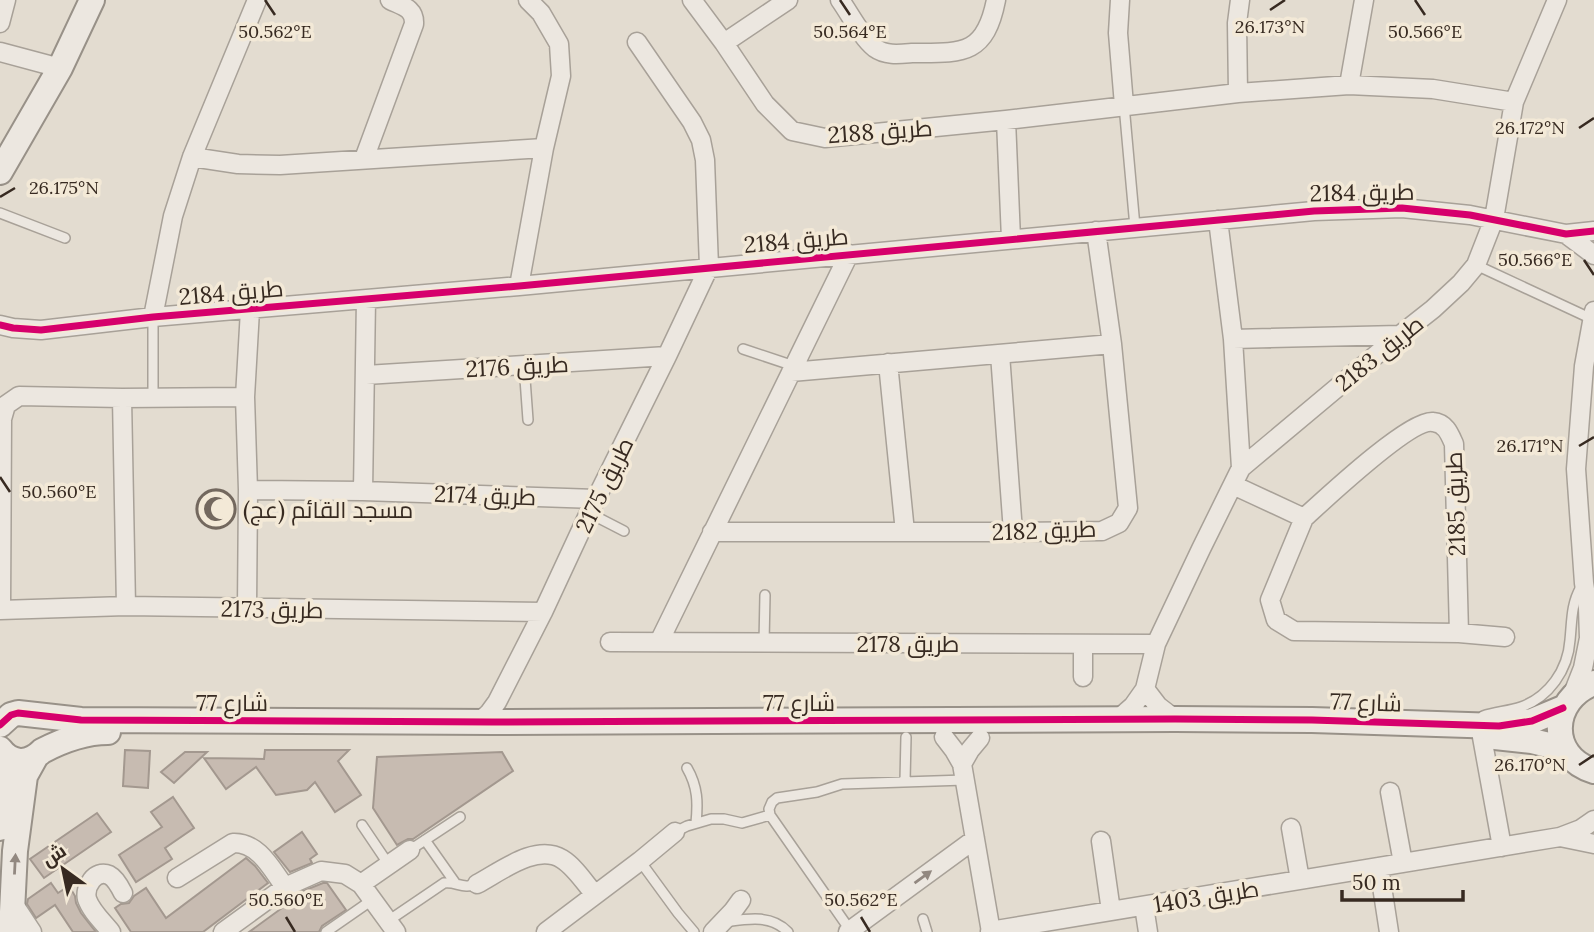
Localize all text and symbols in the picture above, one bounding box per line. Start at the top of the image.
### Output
text: 26.173°N [1235,15,1305,38]
text: 50.562°E [238,20,312,43]
text: 50.564°E [813,20,887,43]
text: 50.566°E [1388,20,1462,43]
street label: طريق 2188 [827,113,933,149]
text: 26.172°N [1495,116,1565,139]
text: 26.175°N [29,176,99,199]
street label: طريق 2184 [1309,177,1415,207]
street label: طريق 2184 [743,221,849,259]
text: 50.566°E [1498,248,1572,271]
street label: طريق 2184 [178,273,284,311]
street label: طريق 2183 [1329,309,1429,397]
street label: طريق 2176 [465,349,569,383]
street label: طريق 2175 [569,433,639,537]
text: 26.171°N [1497,434,1563,457]
street label: طريق 2185 [1439,451,1471,557]
street label: طريق 2174 [433,479,537,511]
text: 50.560°E [21,480,97,503]
mosque icon: مسجد القائم (عج) [195,488,237,530]
place label: مسجد القائم (عج) [243,495,413,526]
street label: طريق 2182 [991,514,1097,546]
street label: طريق 2173 [220,594,324,624]
street label: طريق 2178 [857,629,959,658]
street label: شارع 77 [1330,686,1402,720]
street label: شارع 77 [196,688,268,719]
street label: شارع 77 [763,688,835,719]
text: 26.170°N [1494,753,1566,776]
north arrow [28,834,98,904]
text: ش [37,838,71,871]
one-way arrow [9,853,20,875]
scale bar [1342,858,1463,902]
text: 50 m [1352,869,1401,896]
one-way arrow [913,870,932,884]
street label: طريق 1403 [1151,873,1261,919]
text: 50.560°E [248,888,324,911]
text: 50.562°E [824,888,898,911]

